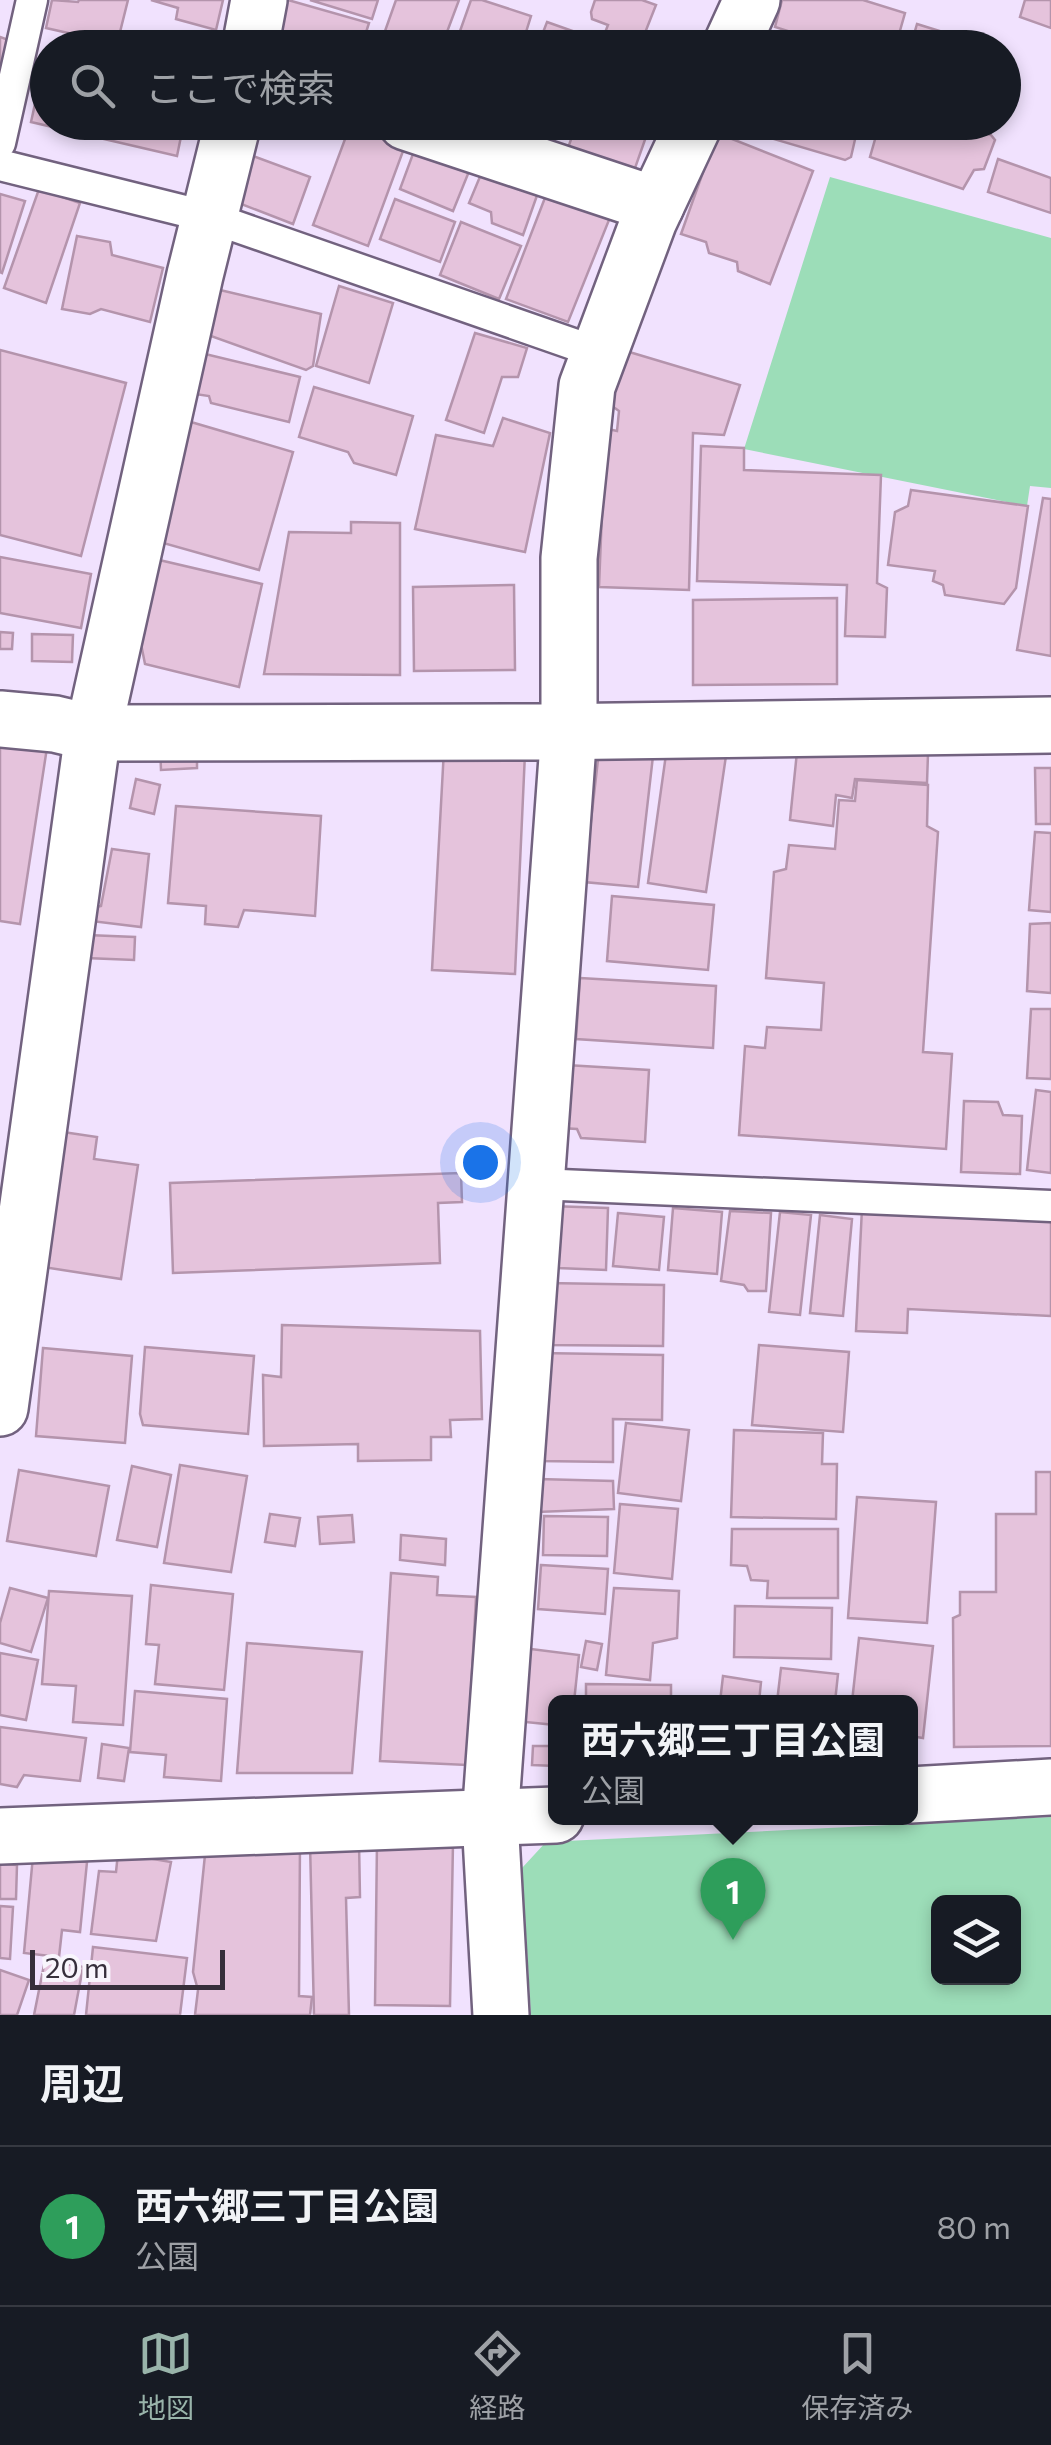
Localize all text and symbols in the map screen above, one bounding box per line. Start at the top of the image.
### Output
search box [30,30,1021,140]
icon: search [65,58,120,113]
text: ここで検索 [145,63,335,110]
your location [455,1137,506,1188]
popup [548,1695,918,1825]
text: 西六郷三丁目公園 [581,1715,885,1762]
text: 公園 [581,1769,645,1809]
pin: 1 [700,1858,766,1940]
map controls [931,1895,1021,1985]
button: layers [931,1895,1021,1985]
scale bar [30,1945,225,1990]
text: 20 m [45,1950,109,1984]
text: 周辺 [40,2056,124,2108]
text: 西六郷三丁目公園 [135,2181,439,2228]
text: 1 [65,2206,80,2246]
text: 80 m [937,2206,1011,2246]
text: 公園 [135,2235,199,2275]
tab: 地図 [138,2326,194,2426]
tab: 経路 [469,2326,525,2426]
tab: 保存済み [801,2326,913,2426]

